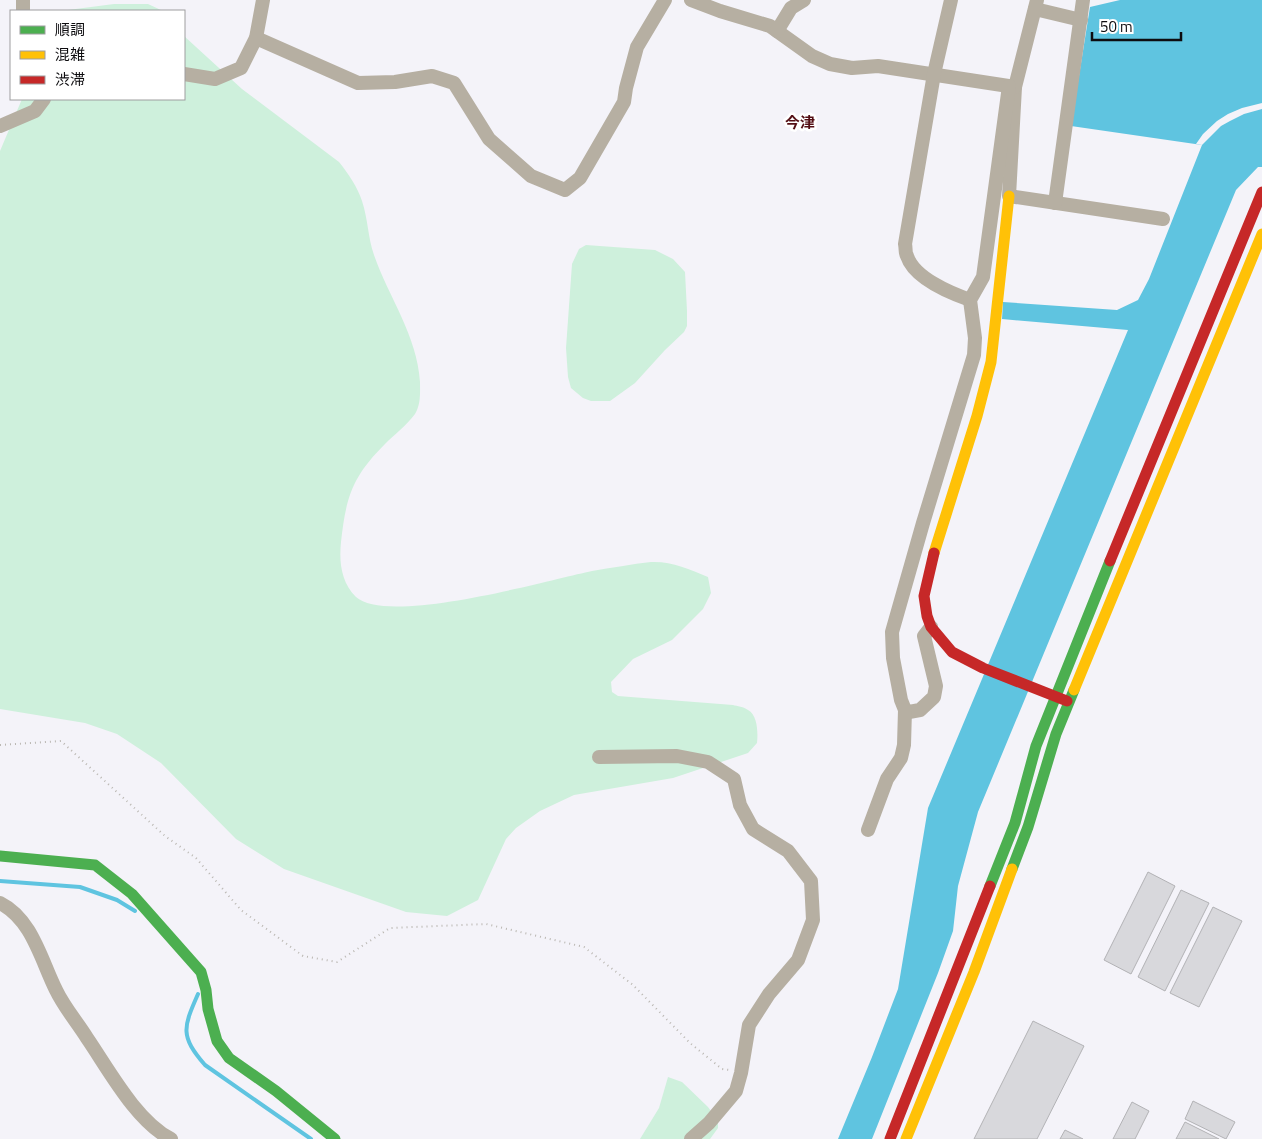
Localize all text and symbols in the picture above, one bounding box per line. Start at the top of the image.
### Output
legend [10,10,185,100]
scale bar [1092,10,1181,42]
text: 50 m [1100,15,1133,38]
text: 順調 [55,18,85,41]
text: 混雑 [55,43,85,66]
text: 渋滞 [55,68,85,91]
district label: 今津 [785,111,815,134]

